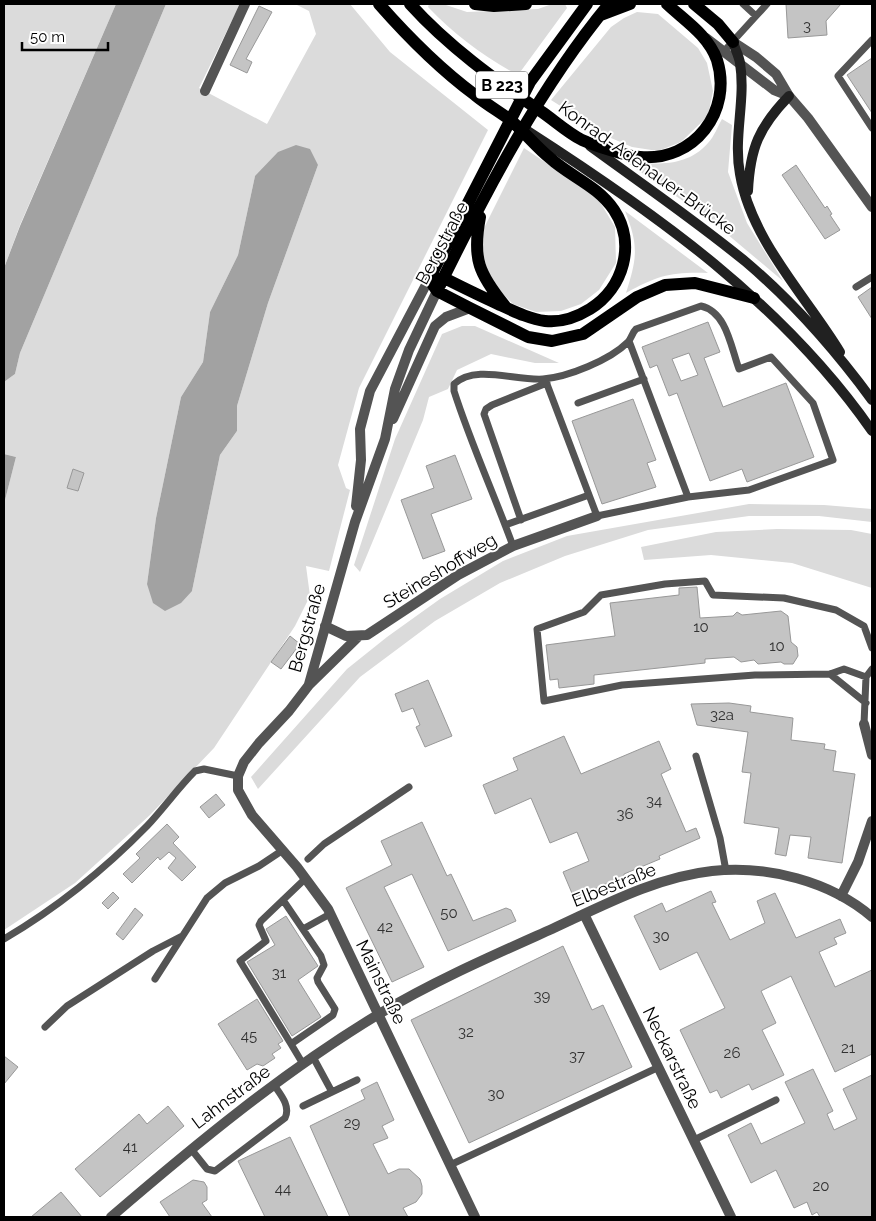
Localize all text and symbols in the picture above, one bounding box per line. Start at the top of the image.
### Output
house number: 3 [803,17,811,35]
scale bar [22,20,109,52]
text: 50 m [30,28,65,46]
road number: B 223 [476,72,528,98]
street label: Konrad-Adenauer-Brücke [555,96,740,239]
street label: Bergstraße [411,197,472,288]
street label: Steineshoffweg [379,529,500,613]
street label: Bergstraße [284,581,329,675]
house number: 10 [693,618,709,636]
house number: 10 [769,637,785,655]
house number: 32a [710,706,734,724]
house number: 34 [646,792,662,810]
house number: 36 [616,805,634,823]
street label: Elbestraße [569,858,659,911]
house number: 50 [440,904,458,922]
house number: 42 [377,918,393,936]
house number: 30 [652,927,670,945]
street label: Mainstraße [352,936,411,1028]
house number: 31 [272,964,287,982]
house number: 39 [534,987,551,1005]
street label: Neckarstraße [639,1003,706,1113]
house number: 32 [458,1023,474,1041]
house number: 45 [241,1027,257,1045]
house number: 21 [841,1039,856,1057]
house number: 26 [724,1044,740,1062]
house number: 37 [569,1047,585,1065]
street label: Lahnstraße [187,1060,274,1133]
house number: 30 [487,1085,505,1103]
house number: 29 [344,1114,361,1132]
house number: 41 [123,1138,138,1156]
house number: 20 [813,1177,830,1195]
house number: 44 [275,1180,291,1198]

